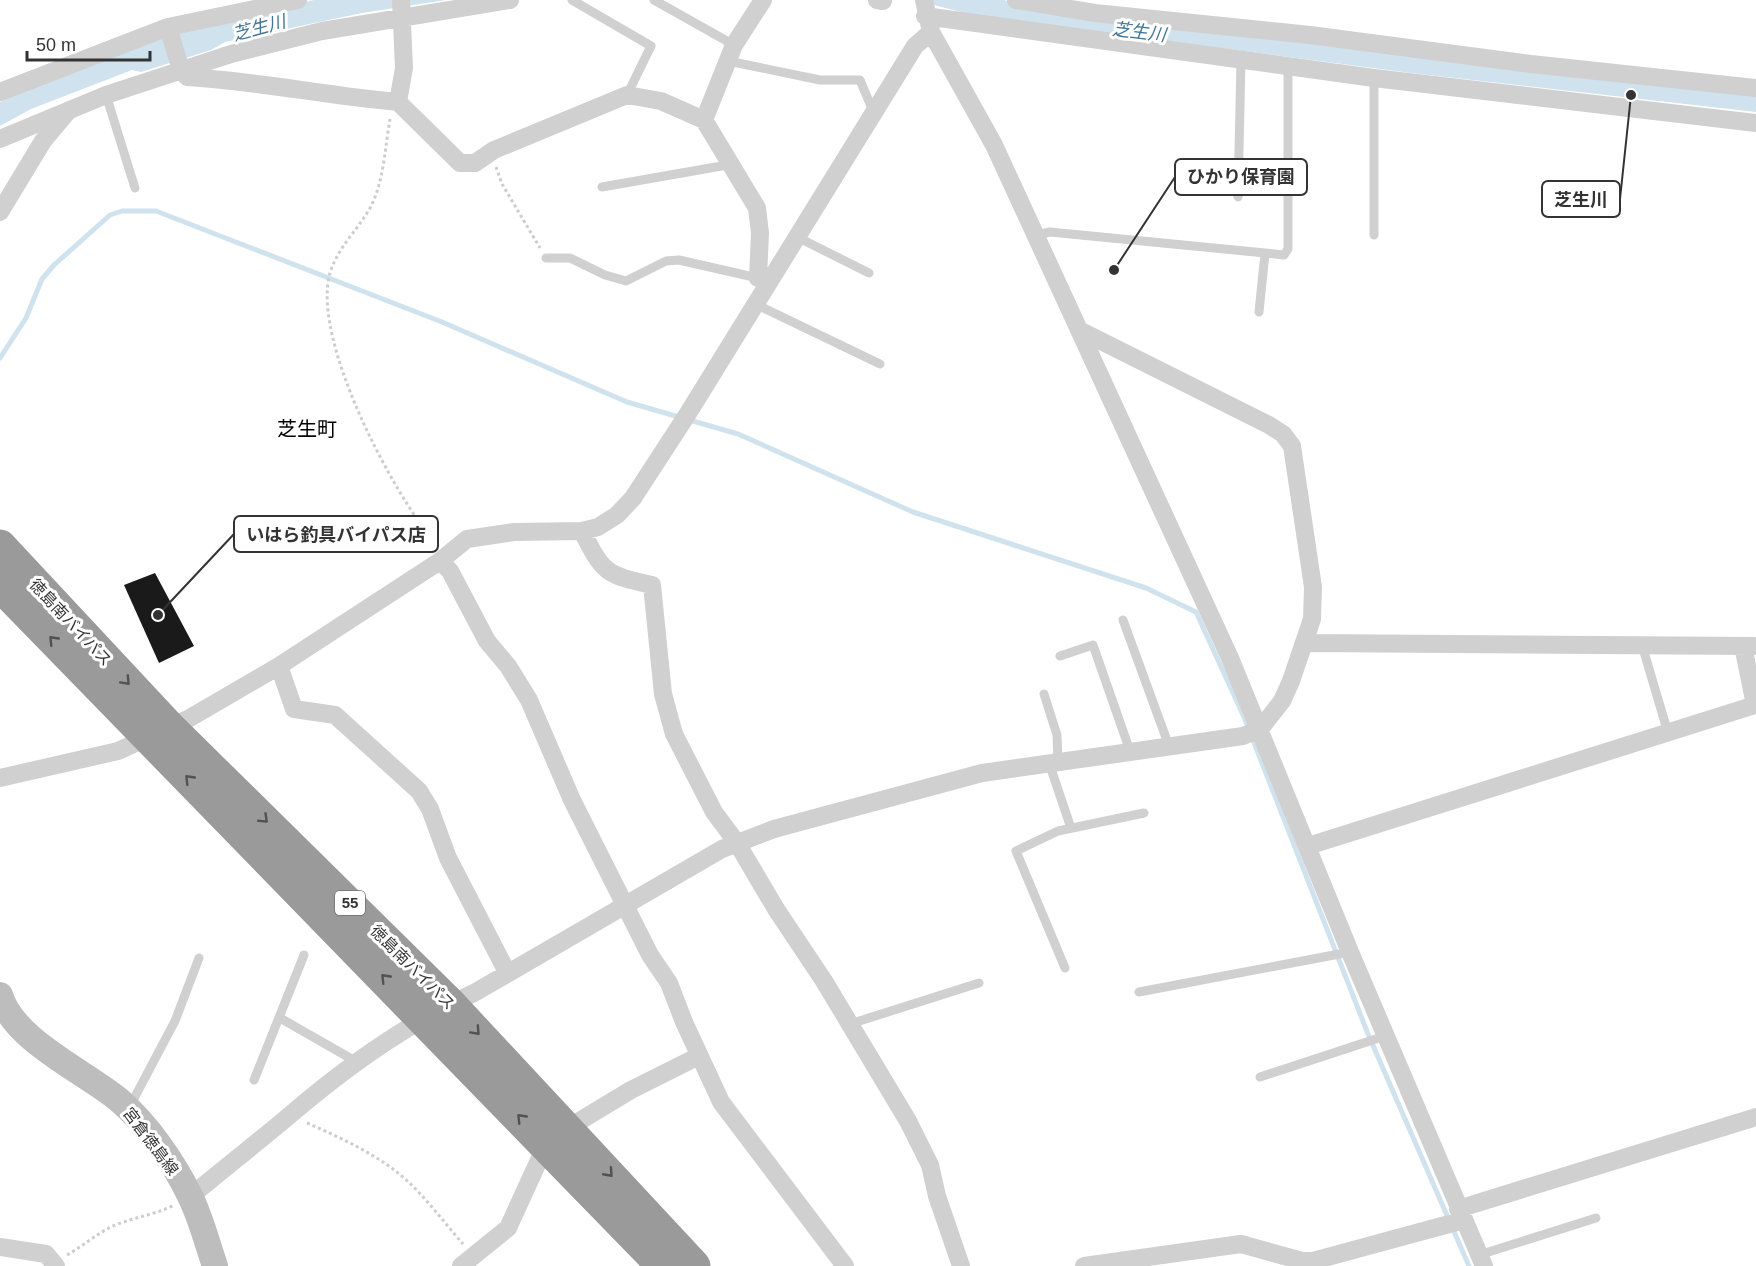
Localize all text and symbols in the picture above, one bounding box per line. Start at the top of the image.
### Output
water label: 芝生川 [230,11,290,45]
water label: 芝生川 [1111,19,1169,45]
scale bar [27,24,150,62]
text: 50 m [36,35,76,55]
callout: ひかり保育園 [1175,159,1307,195]
text: ひかり保育園 [1187,167,1295,187]
callout: 芝生川 [1542,181,1620,217]
text: 芝生川 [1554,190,1608,210]
district label: 芝生町 [277,418,337,440]
callout: いはら釣具バイパス店 [234,516,438,552]
text: いはら釣具バイパス店 [246,525,426,545]
street label: 徳島南バイパス [26,576,115,669]
one-way arrow [49,636,60,647]
one-way arrow [119,674,130,684]
one-way arrow [186,775,197,786]
one-way arrow [256,811,267,822]
road number: 55 [335,891,365,915]
street label: 徳島南バイパス [367,922,458,1013]
one-way arrow [381,975,392,986]
one-way arrow [469,1024,480,1035]
street label: 宮倉徳島線 [120,1104,181,1178]
one-way arrow [517,1114,528,1124]
one-way arrow [602,1166,613,1177]

